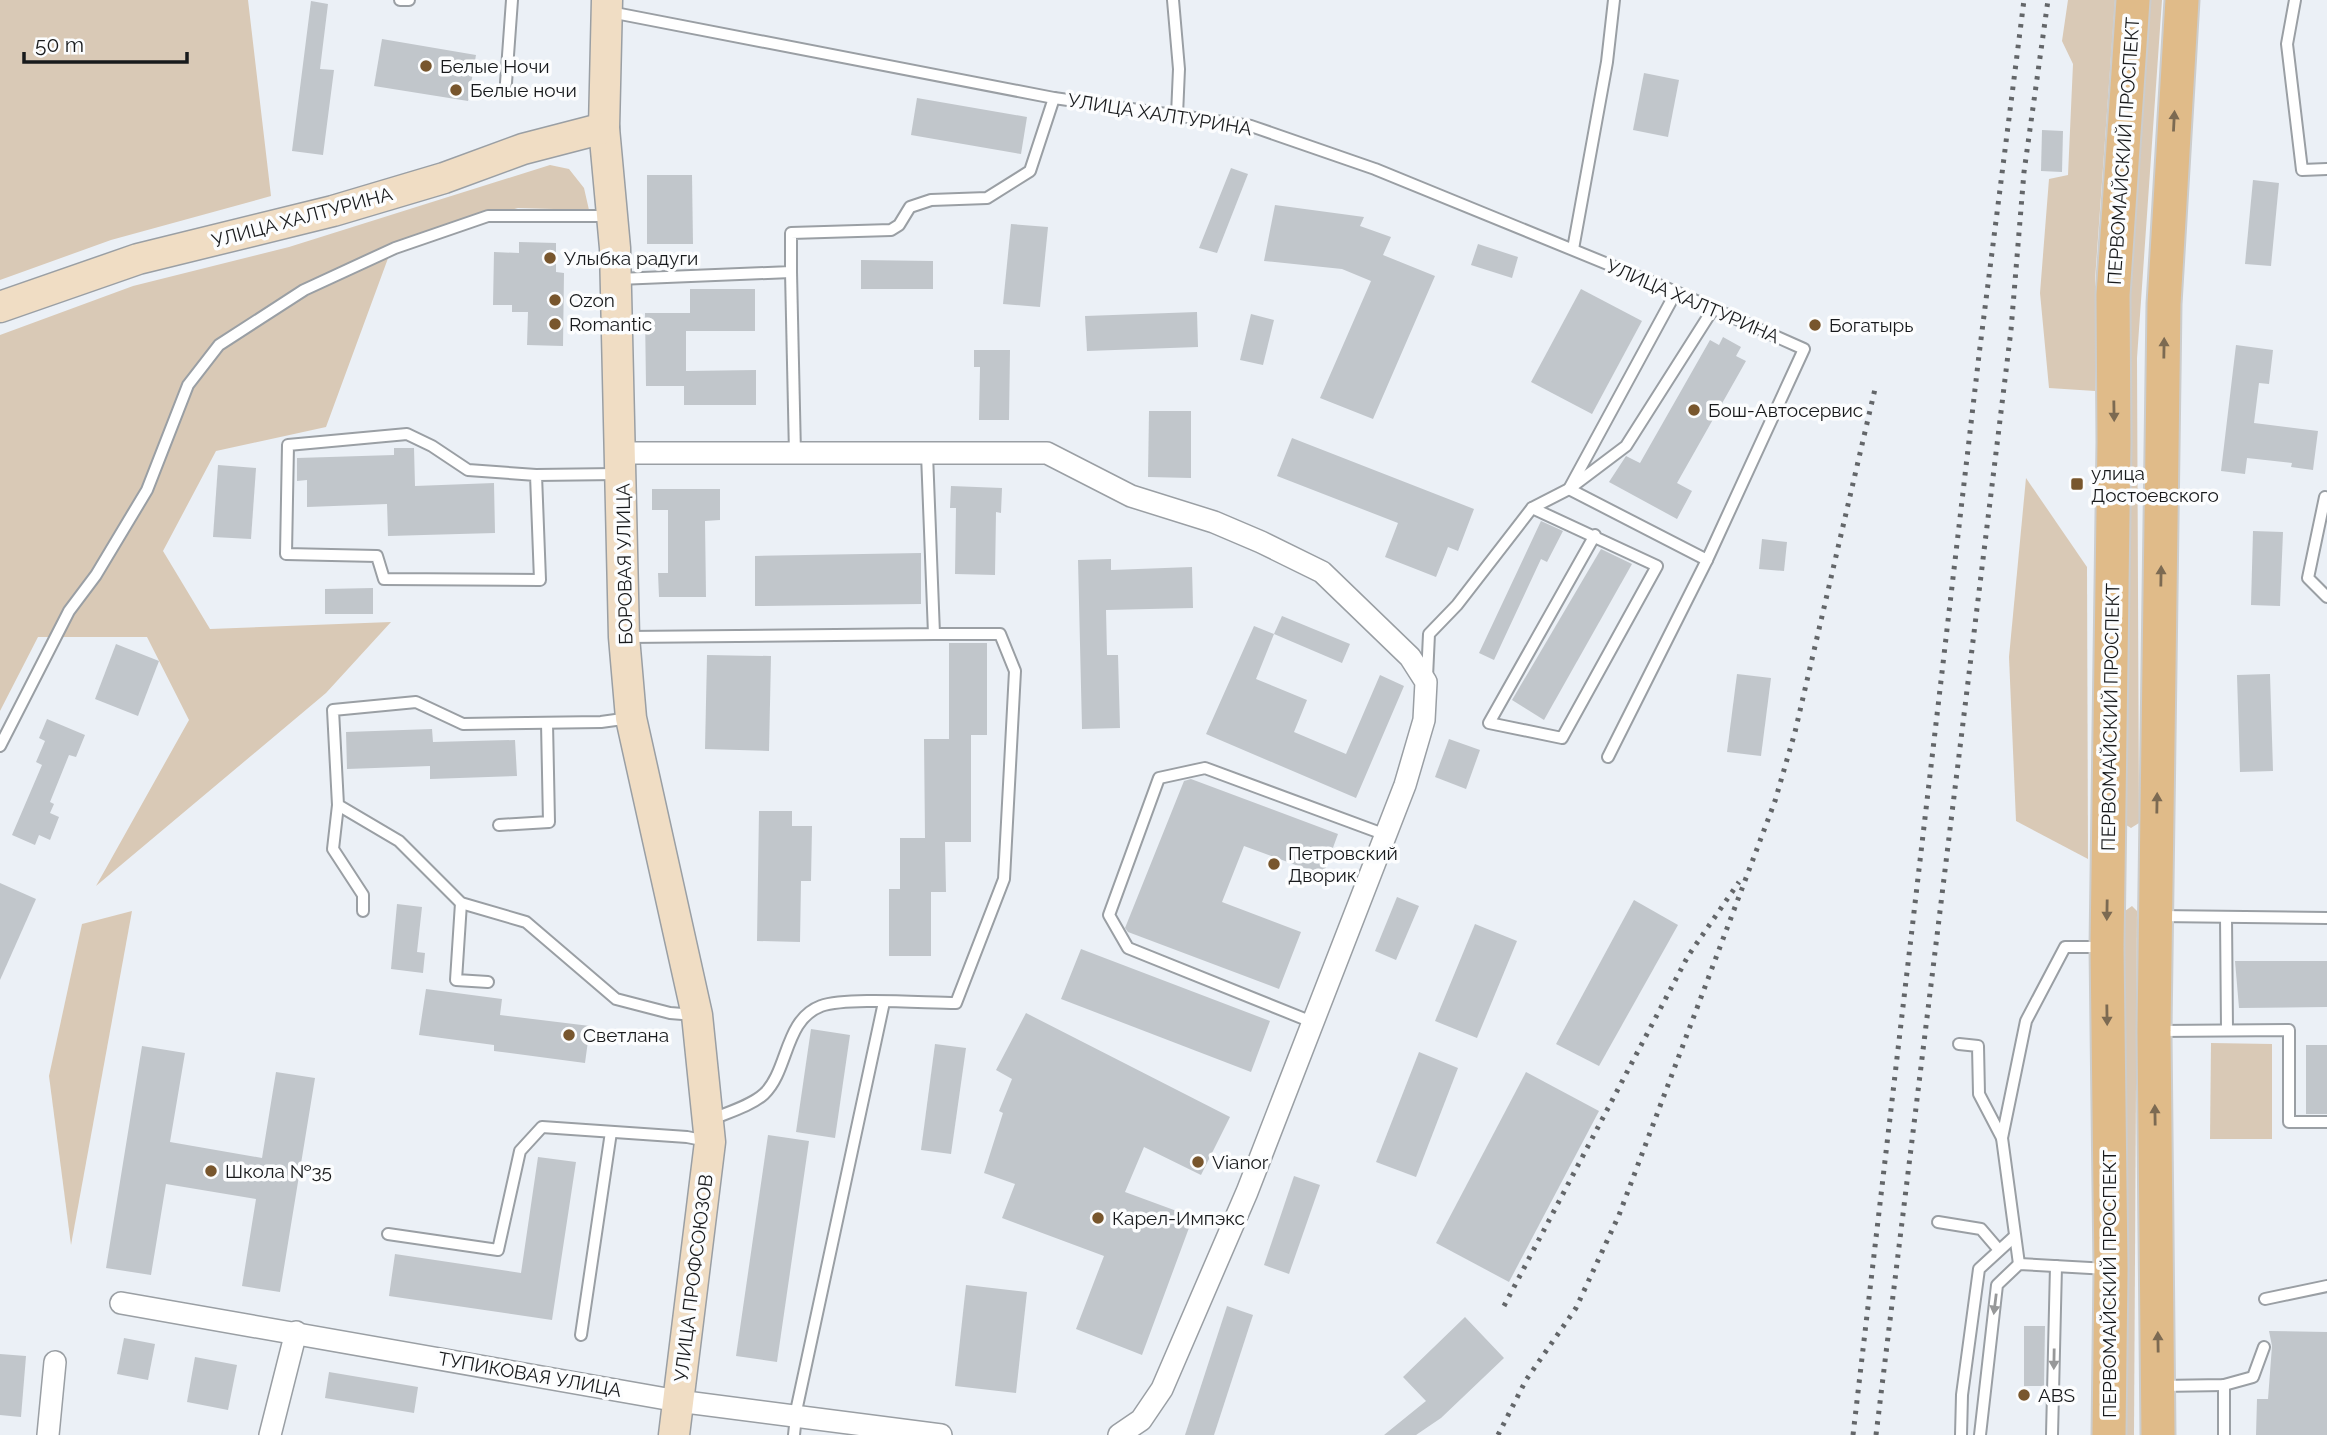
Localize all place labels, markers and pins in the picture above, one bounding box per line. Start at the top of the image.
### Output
place label: Белые Ночи [440,55,550,77]
marker: Белые Ночи [418,58,434,74]
place label: Белые ночи [470,79,577,101]
marker: Белые ночи [448,82,464,98]
place label: Улыбка радуги [564,247,698,269]
marker: Улыбка радуги [542,250,558,266]
place label: Ozon [569,289,615,311]
marker: Ozon [547,292,563,308]
place label: Romantic [569,313,652,335]
place label: Богатырь [1829,314,1914,336]
marker: Romantic [547,316,563,332]
marker: Богатырь [1807,317,1823,333]
place label: Бош-Автосервис [1708,399,1863,421]
marker: Бош-Автосервис [1686,402,1702,418]
place label: улица Достоевского [2091,462,2219,506]
marker: улица Достоевского [2069,476,2085,492]
place label: Петровский Дворик [1288,842,1398,886]
marker: Петровский Дворик [1266,856,1282,872]
place label: Светлана [583,1024,669,1046]
marker: Светлана [561,1027,577,1043]
place label: Vianor [1212,1151,1269,1173]
marker: Vianor [1190,1154,1206,1170]
place label: Школа №35 [225,1160,332,1182]
marker: Школа №35 [203,1163,219,1179]
place label: Карел-Импэкс [1112,1207,1245,1229]
marker: Карел-Импэкс [1090,1210,1106,1226]
place label: ABS [2038,1384,2075,1406]
marker: ABS [2016,1387,2032,1403]

